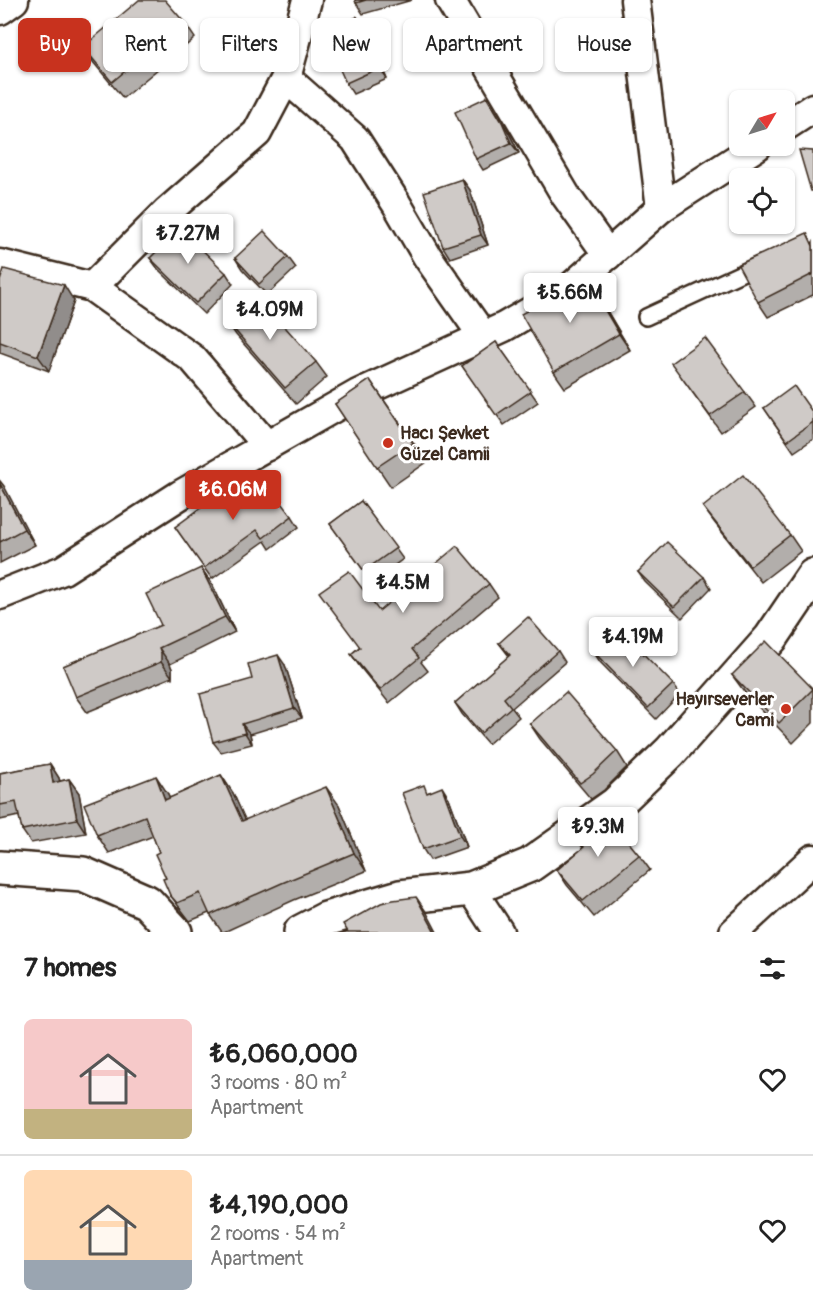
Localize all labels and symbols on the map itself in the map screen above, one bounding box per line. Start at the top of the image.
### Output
north arrow [729,90,795,156]
pin: ₺7.27M [139,214,237,265]
pin: ₺5.66M [521,273,619,324]
pin: ₺4.09M [221,290,319,341]
place label: Hacı Şevket Güzel Camii [400,422,490,466]
marker: Hacı Şevket Güzel Camii [381,436,395,450]
pin: ₺6.06M [184,470,282,521]
pin: ₺4.5M [361,563,445,614]
pin: ₺4.19M [584,617,682,668]
place label: Hayırseverler Cami [675,688,775,732]
marker: Hayırseverler Cami [779,702,793,716]
pin: ₺9.3M [556,807,640,858]

